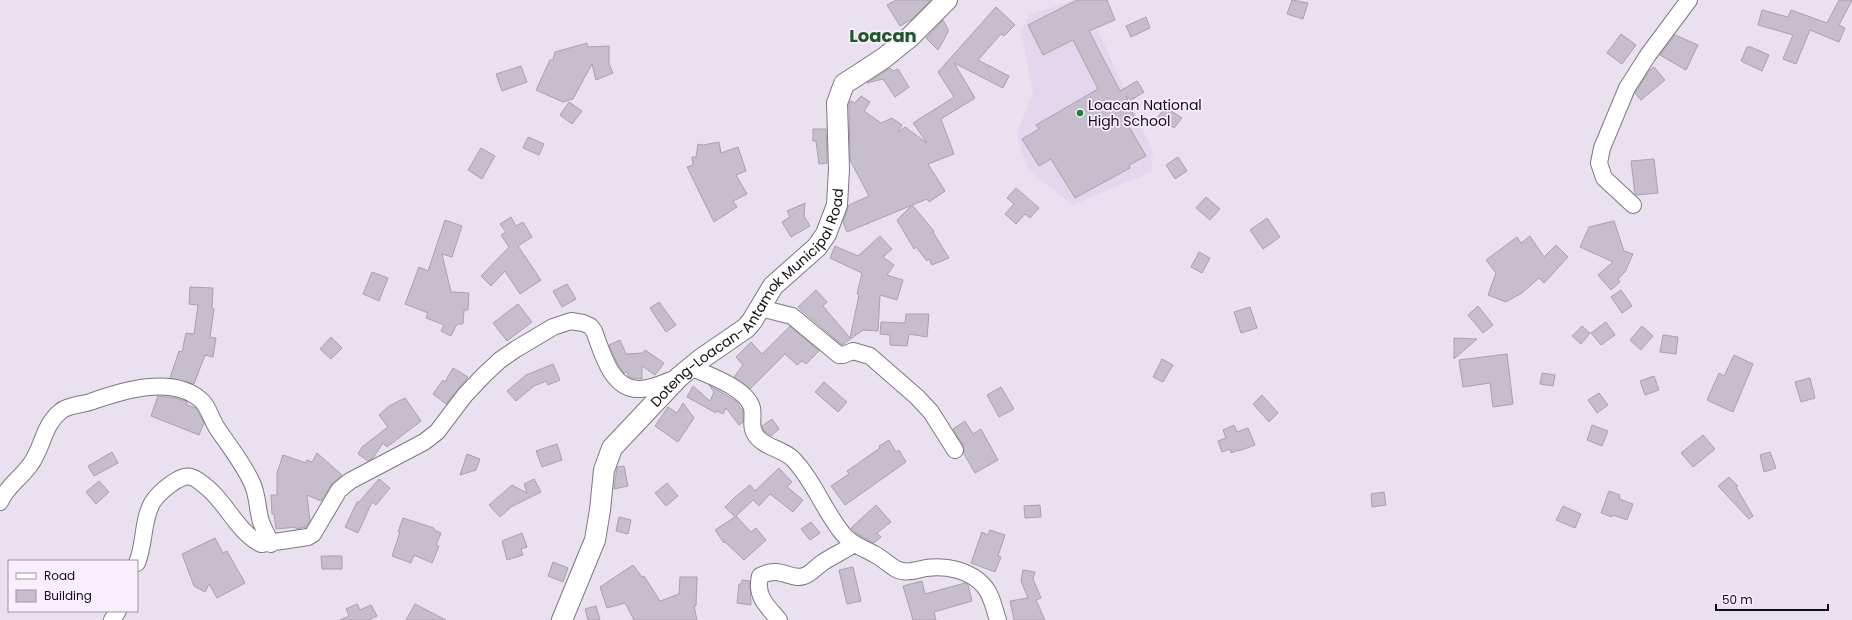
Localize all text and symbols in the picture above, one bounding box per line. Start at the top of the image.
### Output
district label: Loacan [849,23,917,48]
place label: Loacan National High School [1088,95,1202,131]
marker: Loacan National High School [1075,108,1085,118]
street label: Doteng-Loacan-Antamok Municipal Road [646,188,848,411]
legend [8,560,138,612]
text: Road [44,567,75,584]
scale bar [1716,586,1828,612]
text: Building [44,587,92,604]
text: 50 m [1722,591,1753,608]

